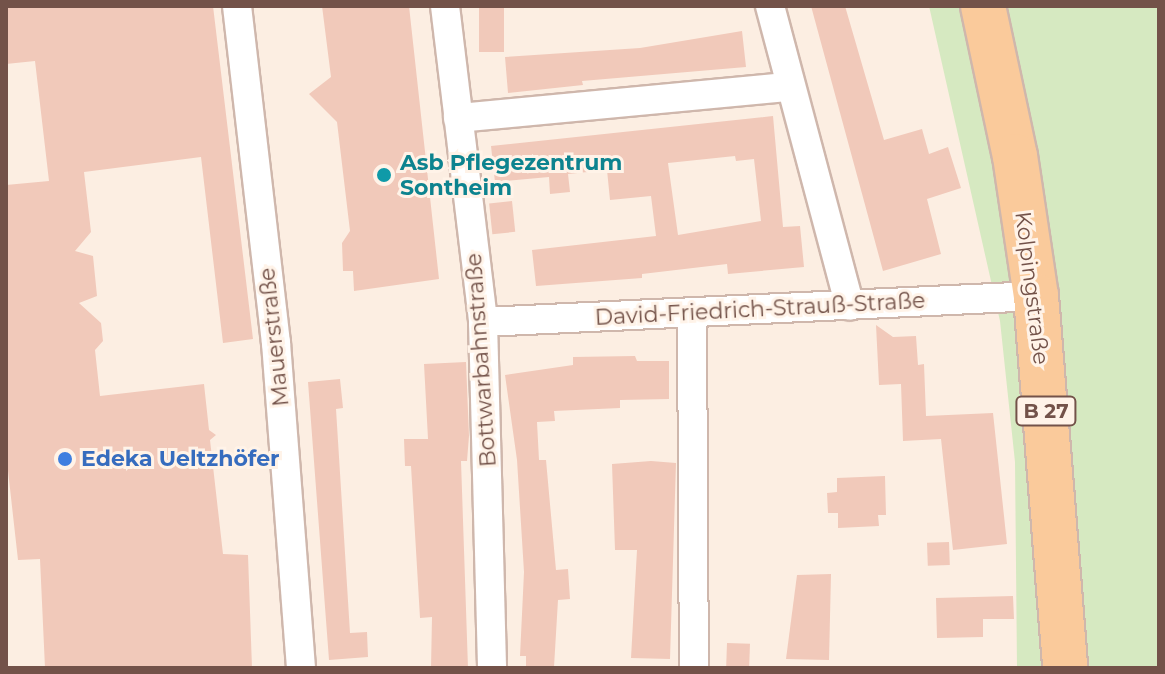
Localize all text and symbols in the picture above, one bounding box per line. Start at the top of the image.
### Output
place label: Asb Pflegezentrum Sontheim [400,149,622,200]
marker: Asb Pflegezentrum Sontheim [375,166,393,184]
street label: Kolpingstraße [1010,210,1054,366]
street label: Bottwarbahnstraße [460,252,502,468]
street label: Mauerstraße [254,266,294,408]
street label: David-Friedrich-Strauß-Straße [594,287,926,331]
road number: B 27 [1014,395,1078,427]
place label: Edeka Ueltzhöfer [81,446,280,472]
marker: Edeka Ueltzhöfer [56,450,74,468]

